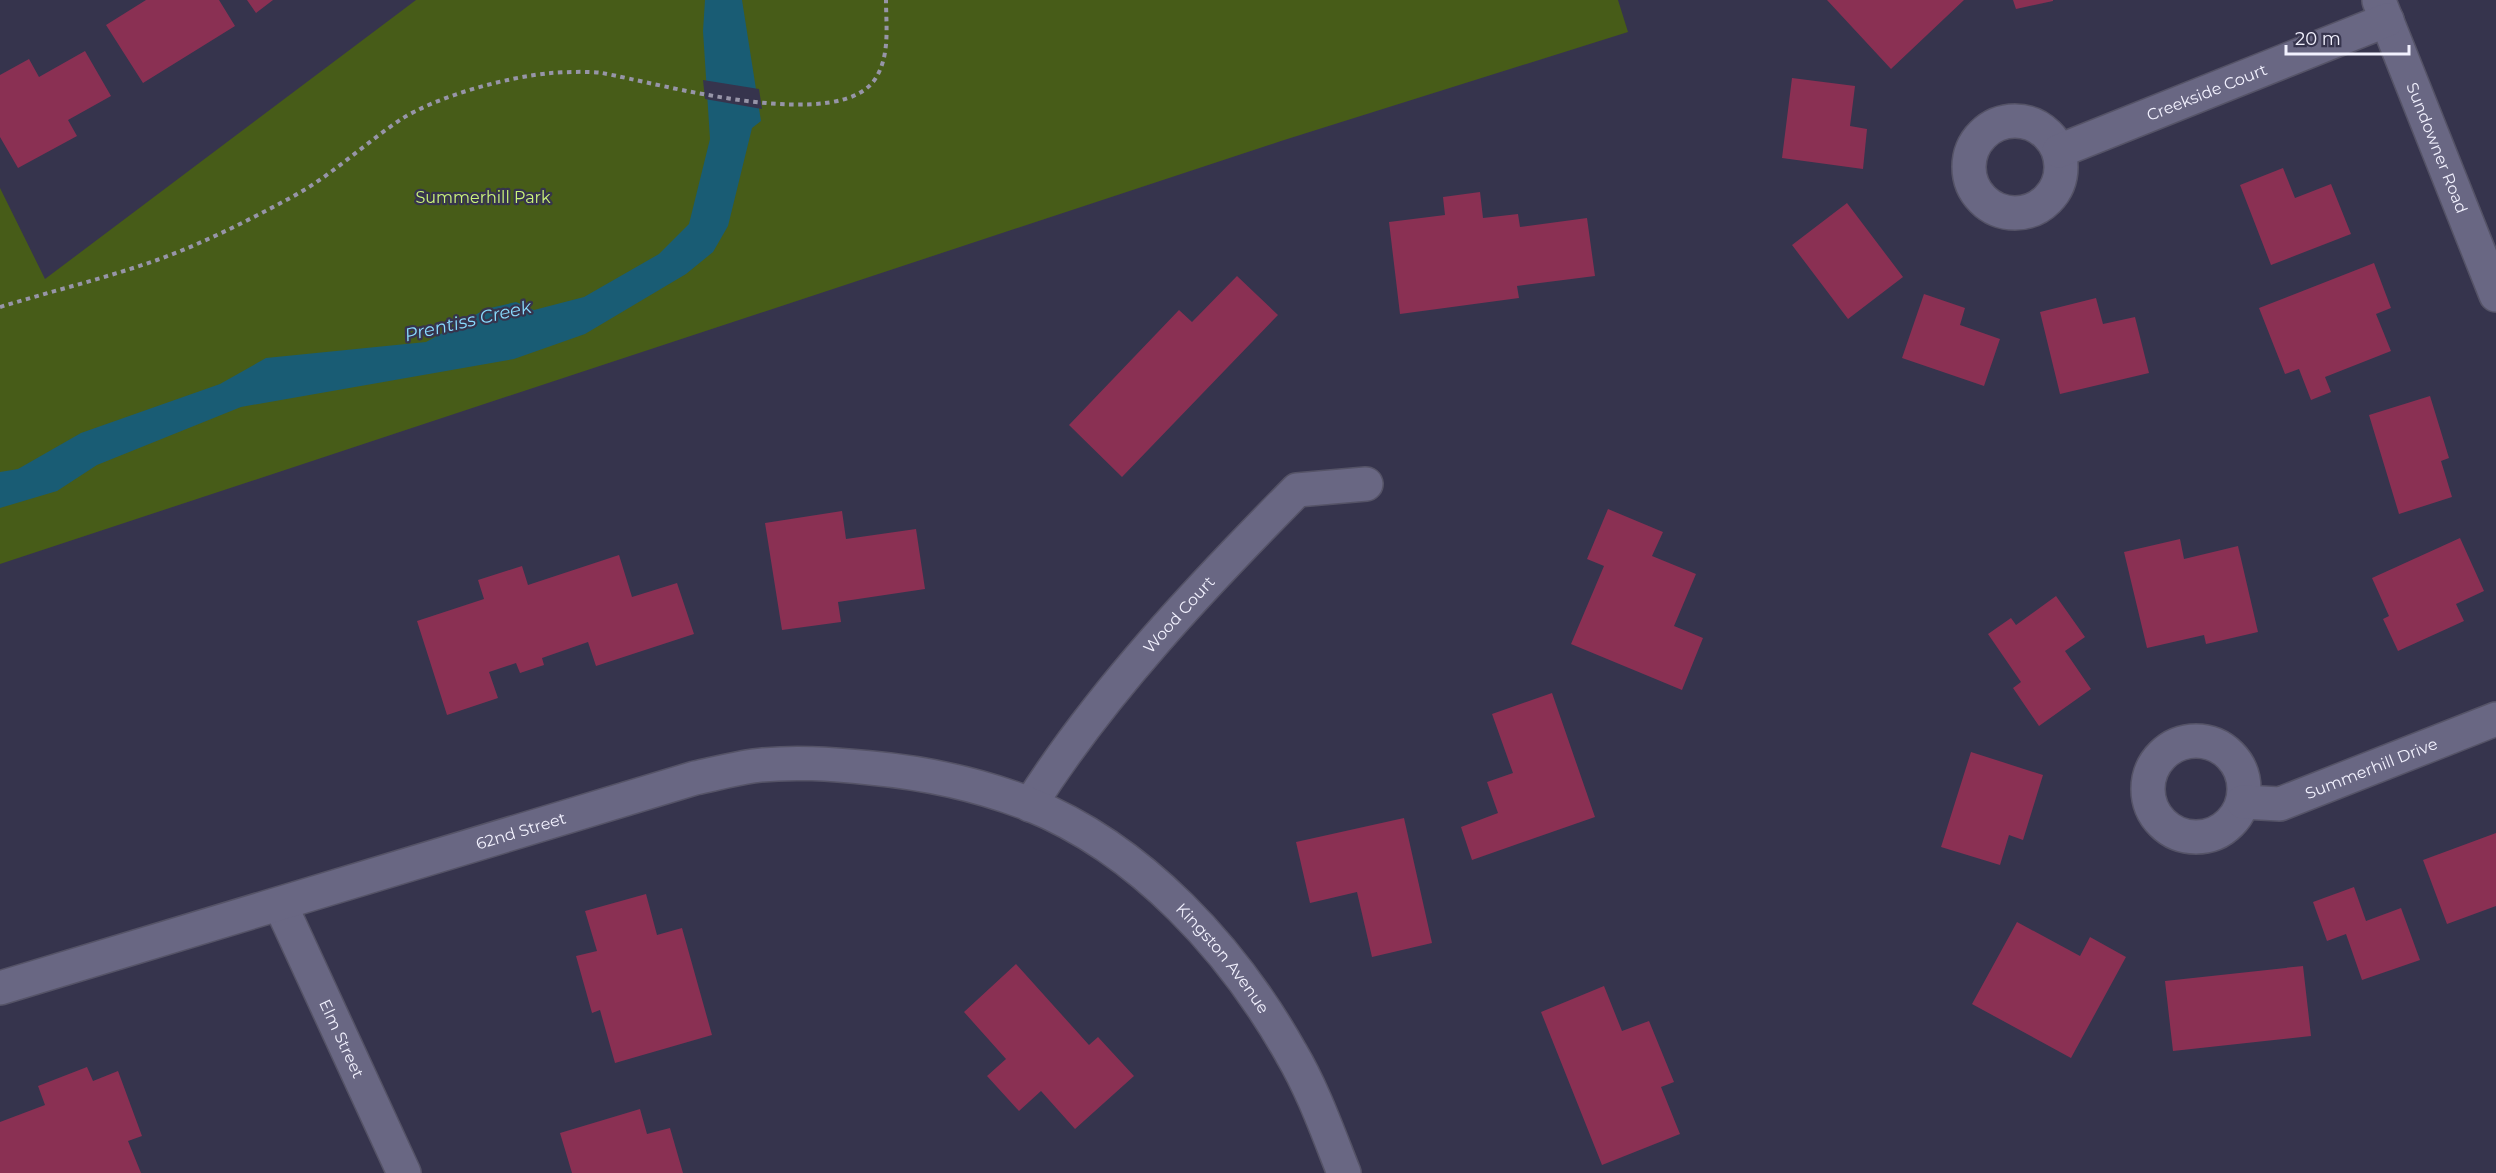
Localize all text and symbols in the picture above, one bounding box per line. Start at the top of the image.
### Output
scale bar [2286,18,2409,56]
text: 20 m [2295,28,2341,50]
street label: Creekside Court [2144,60,2270,125]
street label: Sundowner Road [2402,80,2472,216]
park label: Summerhill Park [416,188,551,207]
water label: Prentiss Creek [402,295,535,346]
street label: Wood Court [1140,572,1219,657]
street label: Summerhill Drive [2302,734,2440,803]
street label: 62nd Street [474,808,569,854]
street label: Kingston Avenue [1172,899,1273,1017]
street label: Elm Street [315,996,368,1081]

